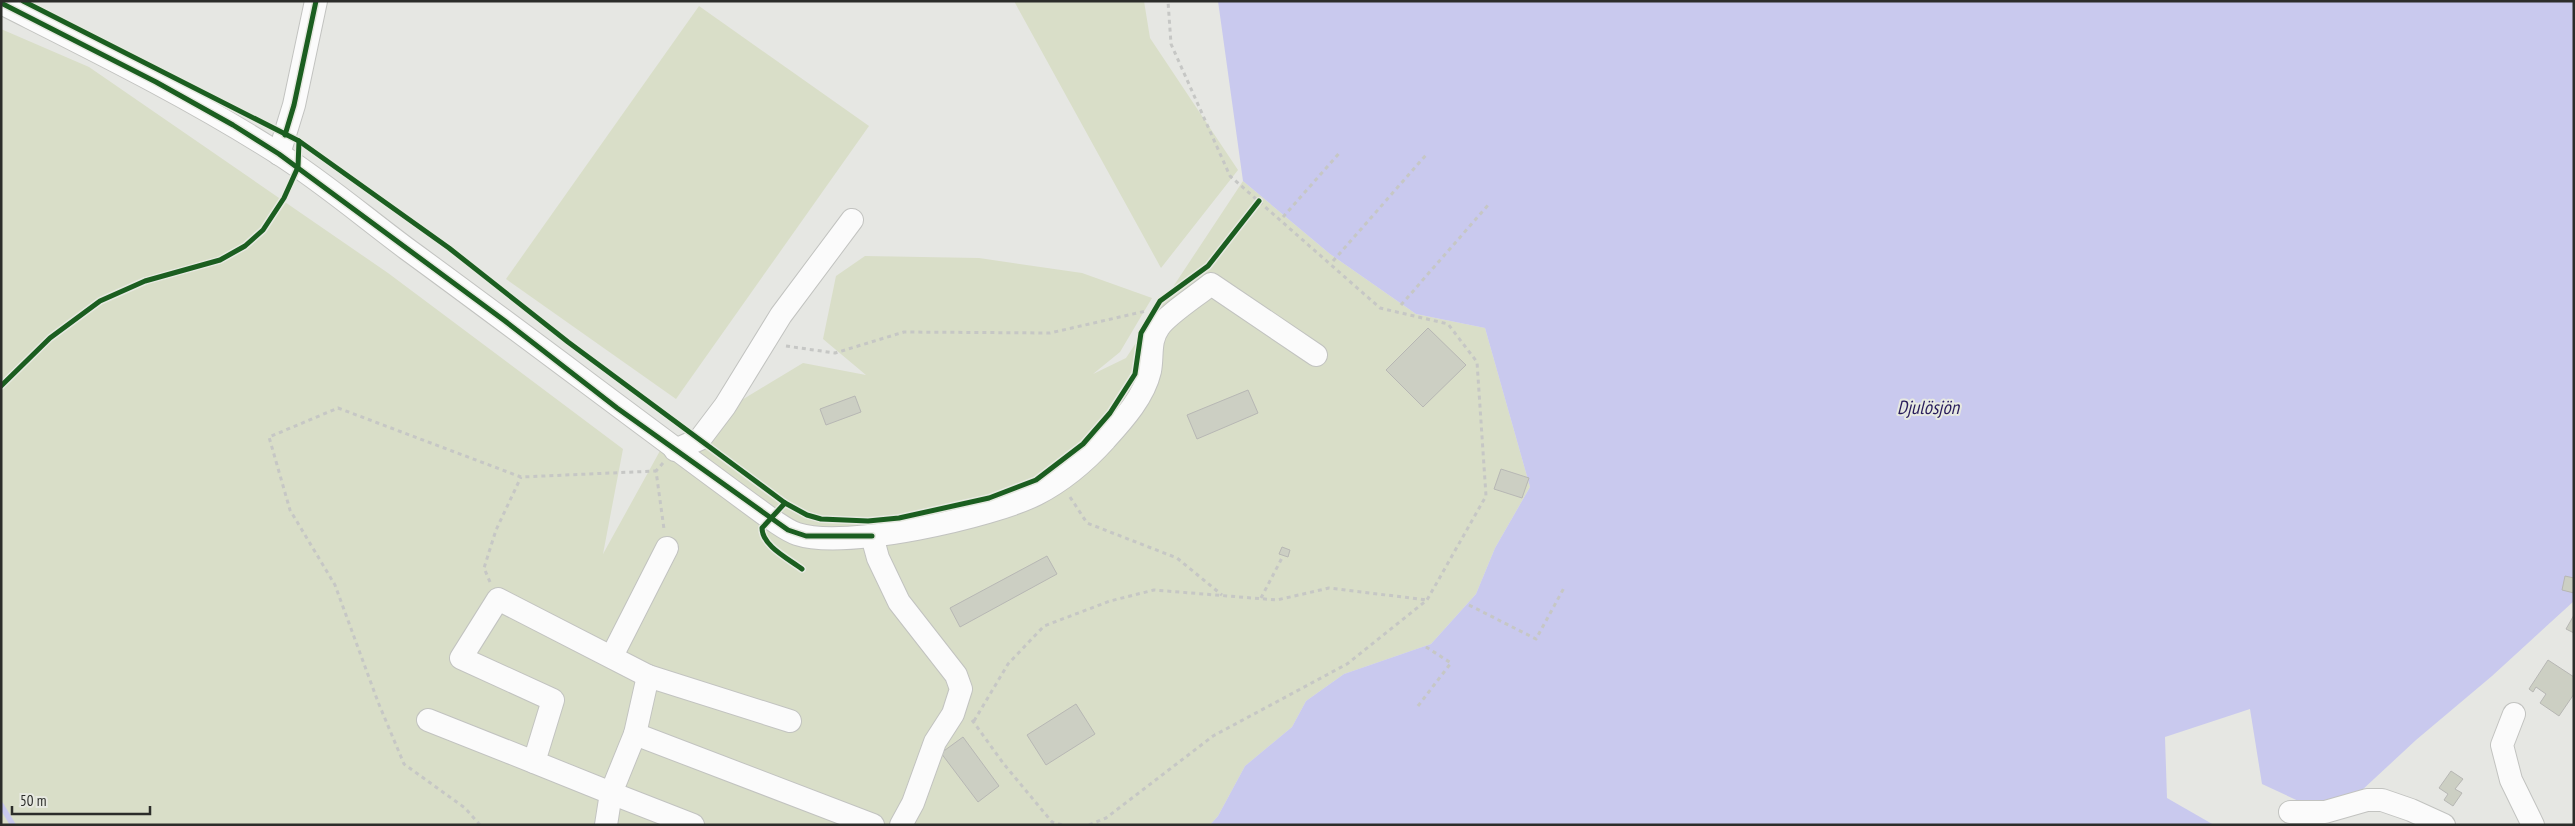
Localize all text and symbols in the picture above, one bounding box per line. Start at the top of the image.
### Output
water label: Djulösjön [1897,395,1961,419]
scale bar [12,784,150,816]
text: 50 m [20,791,46,810]

